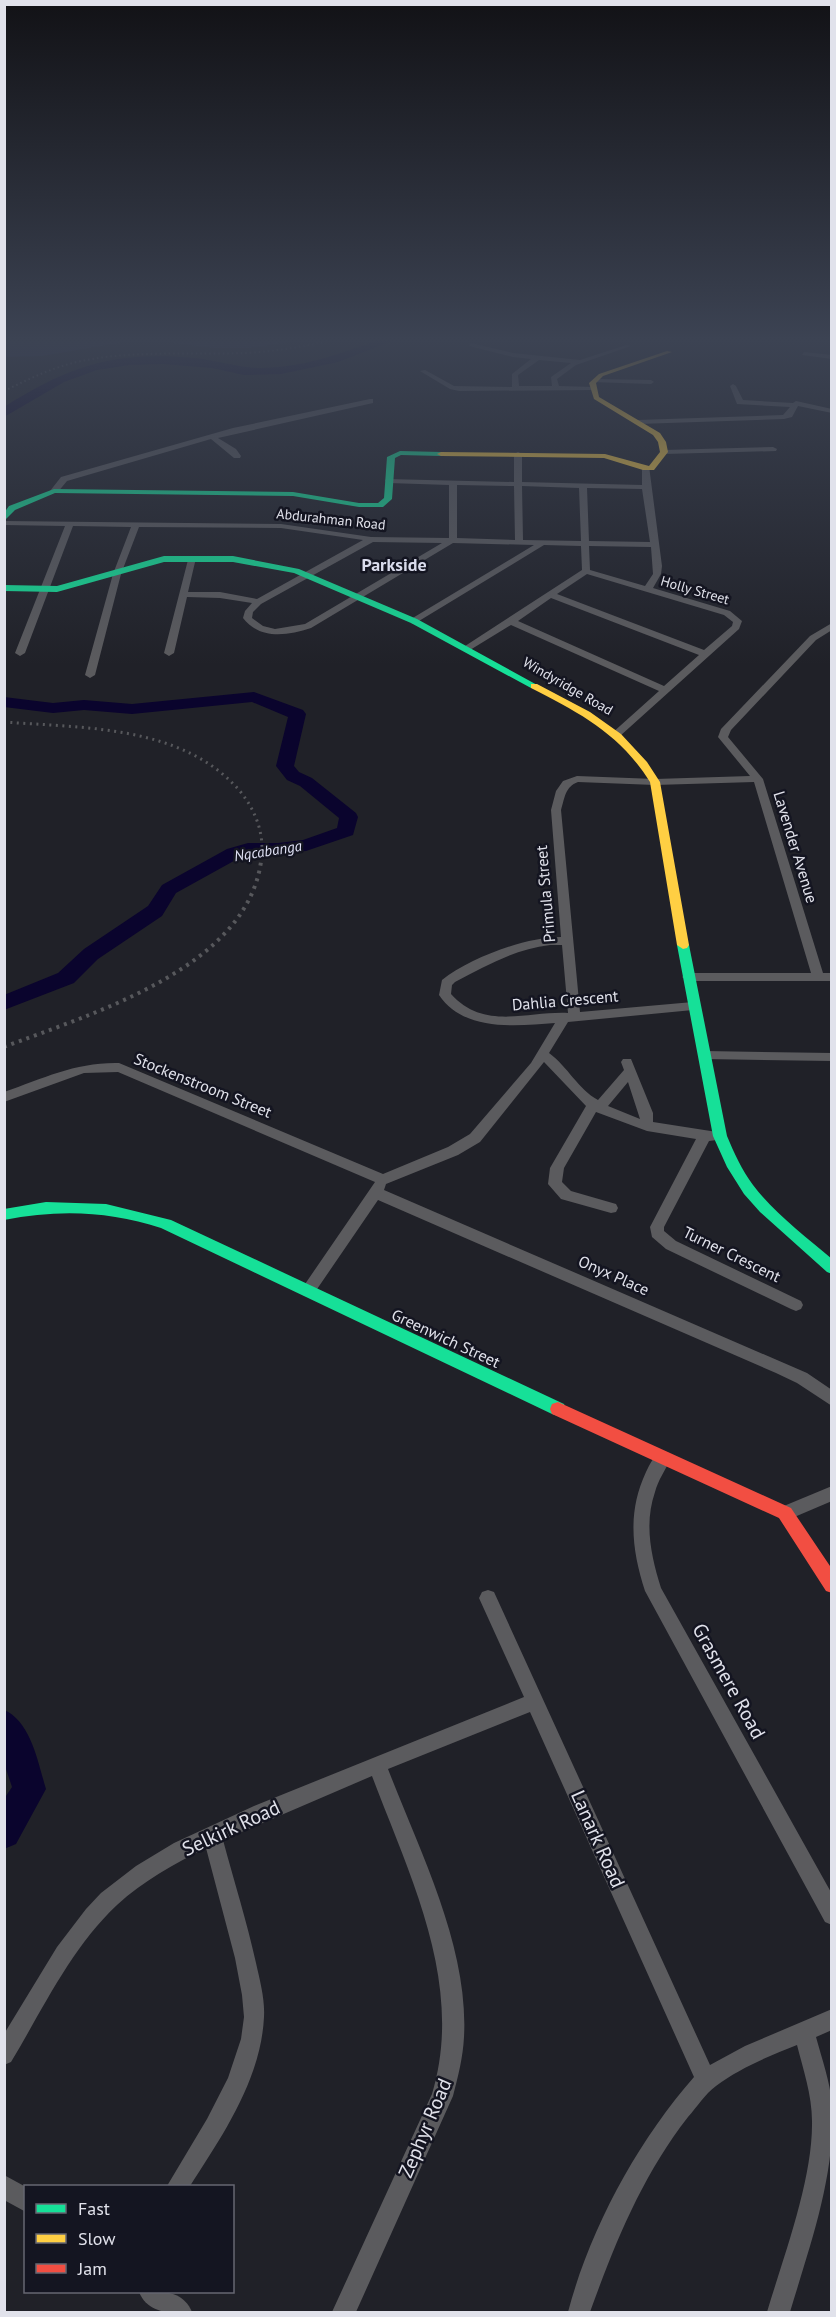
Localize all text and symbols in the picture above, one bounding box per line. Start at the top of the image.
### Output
street label: Abdurahman Road [276,504,386,534]
district label: Parkside [361,553,427,576]
street label: Holly Street [659,572,732,608]
street label: Windyridge Road [520,653,616,719]
street label: Lavender Avenue [769,789,823,905]
water label: Nqcabanga [233,836,304,865]
street label: Primula Street [531,844,559,943]
street label: Dahlia Crescent [511,985,620,1015]
street label: Stockenstroom Street [131,1048,275,1122]
street label: Turner Crescent [680,1222,785,1287]
street label: Onyx Place [575,1251,653,1299]
street label: Greenwich Street [389,1304,504,1372]
street label: Grasmere Road [686,1619,772,1743]
street label: Lanark Road [565,1786,631,1892]
street label: Selkirk Road [178,1794,284,1862]
street label: Zephyr Road [392,2074,458,2182]
legend [24,2185,234,2293]
text: Fast [78,2197,110,2220]
text: Slow [78,2227,116,2250]
text: Jam [77,2257,107,2280]

